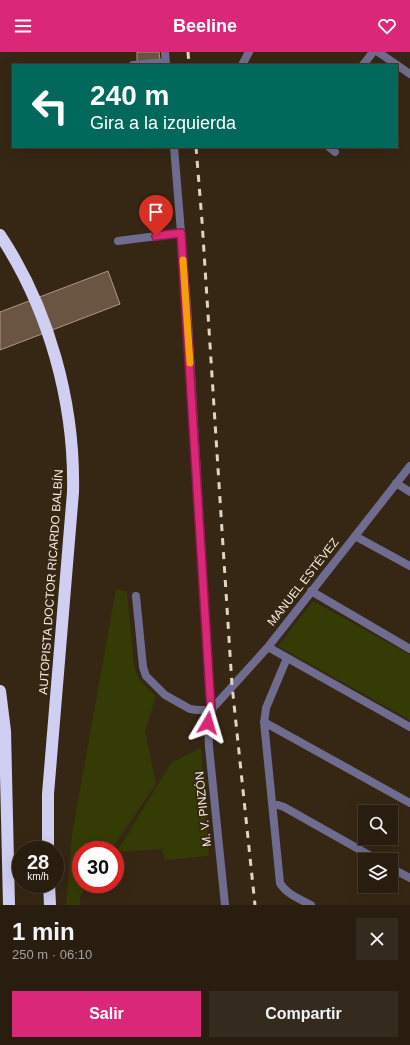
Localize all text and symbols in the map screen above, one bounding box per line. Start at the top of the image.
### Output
icon: menu [12,15,34,37]
icon: heart [376,15,398,37]
text: Beeline [173,16,237,36]
icon: left [24,80,76,132]
text: 240 m [90,80,169,111]
text: Gira a la izquierda [90,113,236,133]
pin [139,195,173,236]
icon: arrive [145,201,167,223]
street label: AUTOPISTA DOCTOR RICARDO BALBÍN [35,469,66,695]
street label: MANUEL ESTÉVEZ [264,535,342,629]
position arrow [187,702,229,744]
street label: M. V. PINZÓN [191,771,214,847]
map controls [358,805,398,893]
button: search [358,805,398,845]
speed limit sign: 30 [72,841,124,893]
text: 28 [27,851,49,873]
button: layers [358,853,398,893]
text: km/h [27,871,49,882]
text: 1 min [12,918,75,945]
button: close [356,918,398,960]
text: 250 m · 06:10 [12,947,92,962]
button: Salir [12,991,201,1037]
button: Compartir [209,991,398,1037]

